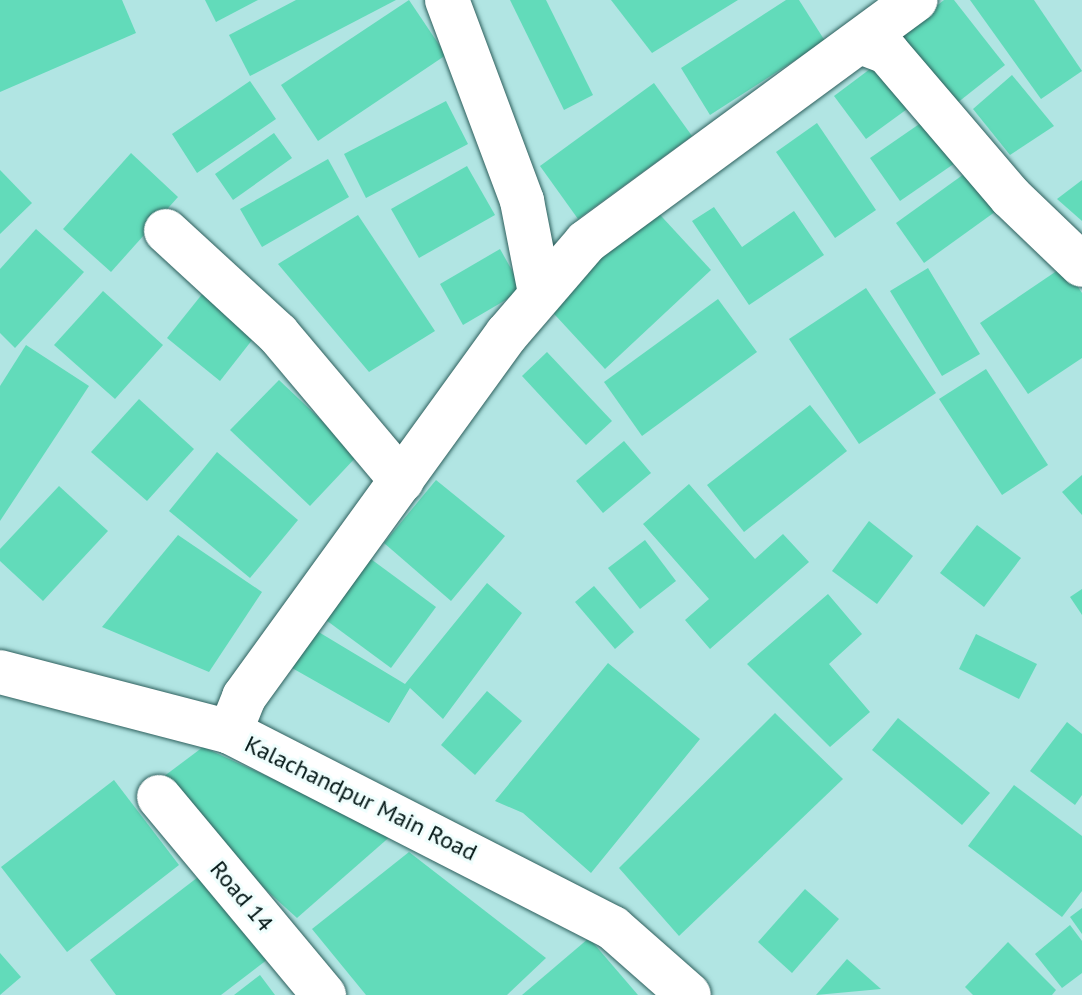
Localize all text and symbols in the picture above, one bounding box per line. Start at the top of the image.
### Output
street label: Kalachandpur Main Road [240,729,482,867]
street label: Road 14 [204,855,280,937]

